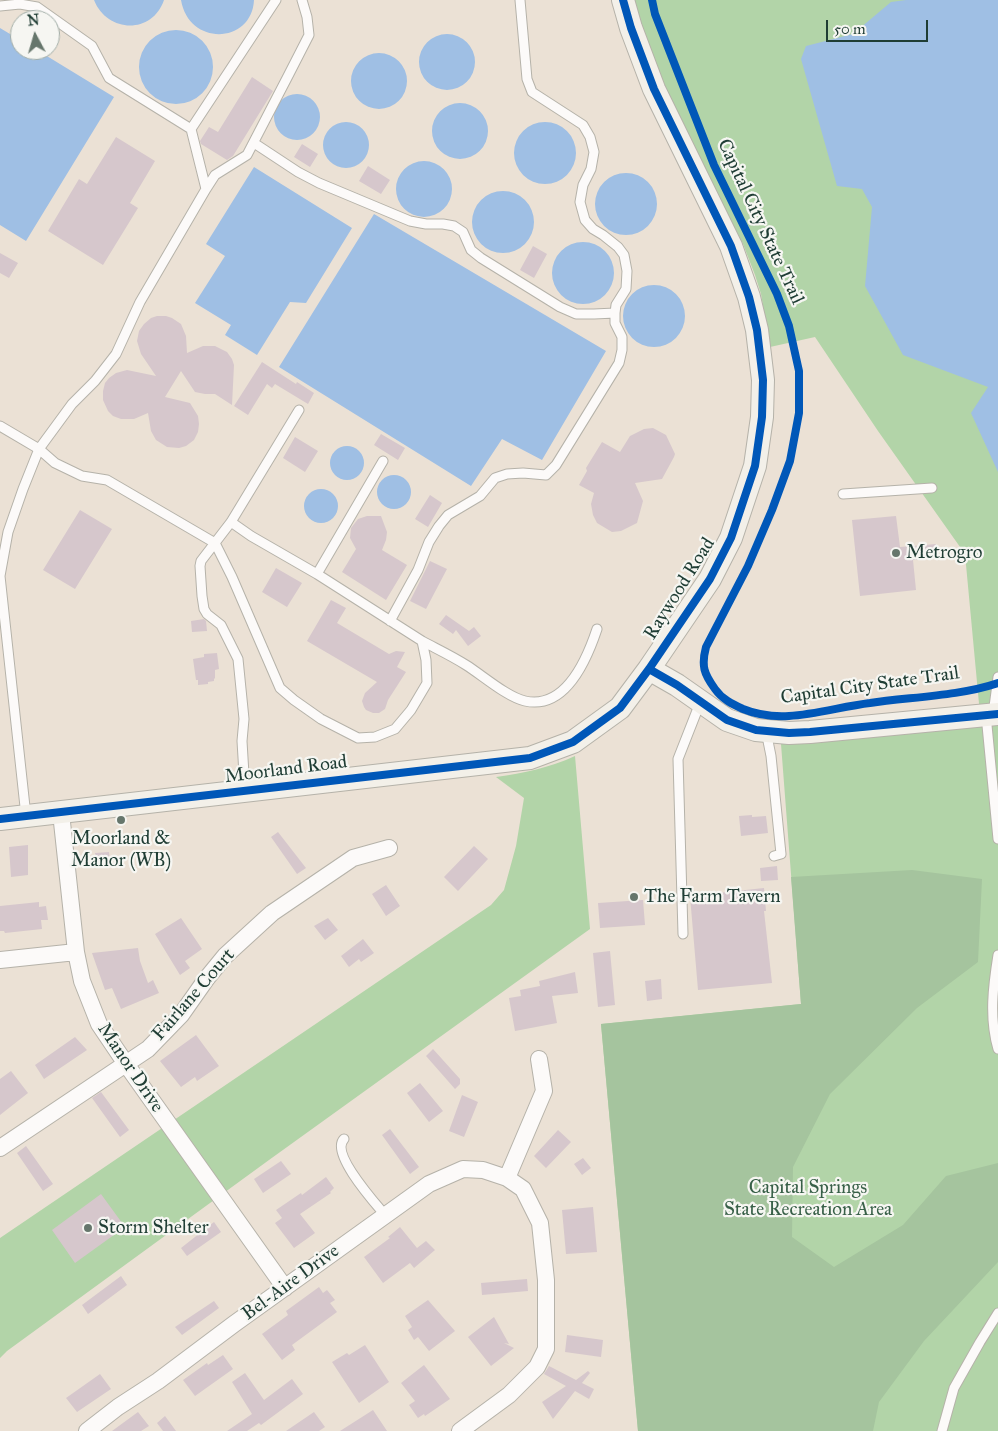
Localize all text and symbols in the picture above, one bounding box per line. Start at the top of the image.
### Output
north arrow [10,10,60,60]
scale bar [828,10,930,42]
text: N [27,12,40,30]
text: 50 m [834,20,866,38]
street label: Capital City State Trail [712,136,808,308]
street label: Raywood Road [640,534,720,644]
place label: Metrogro [906,542,982,564]
marker: Metrogro [890,547,902,559]
street label: Capital City State Trail [779,662,961,710]
street label: Moorland Road [223,751,349,789]
marker: Moorland & Manor (WB) [115,814,127,826]
place label: Moorland & Manor (WB) [71,828,171,872]
place label: The Farm Tavern [644,886,781,908]
marker: The Farm Tavern [628,891,640,903]
street label: Fairlane Court [148,944,240,1046]
street label: Manor Drive [92,1019,168,1117]
park label: Capital Springs State Recreation Area [724,1177,892,1221]
place label: Storm Shelter [98,1217,209,1239]
marker: Storm Shelter [82,1222,94,1234]
street label: Bel-Aire Drive [238,1240,344,1326]

